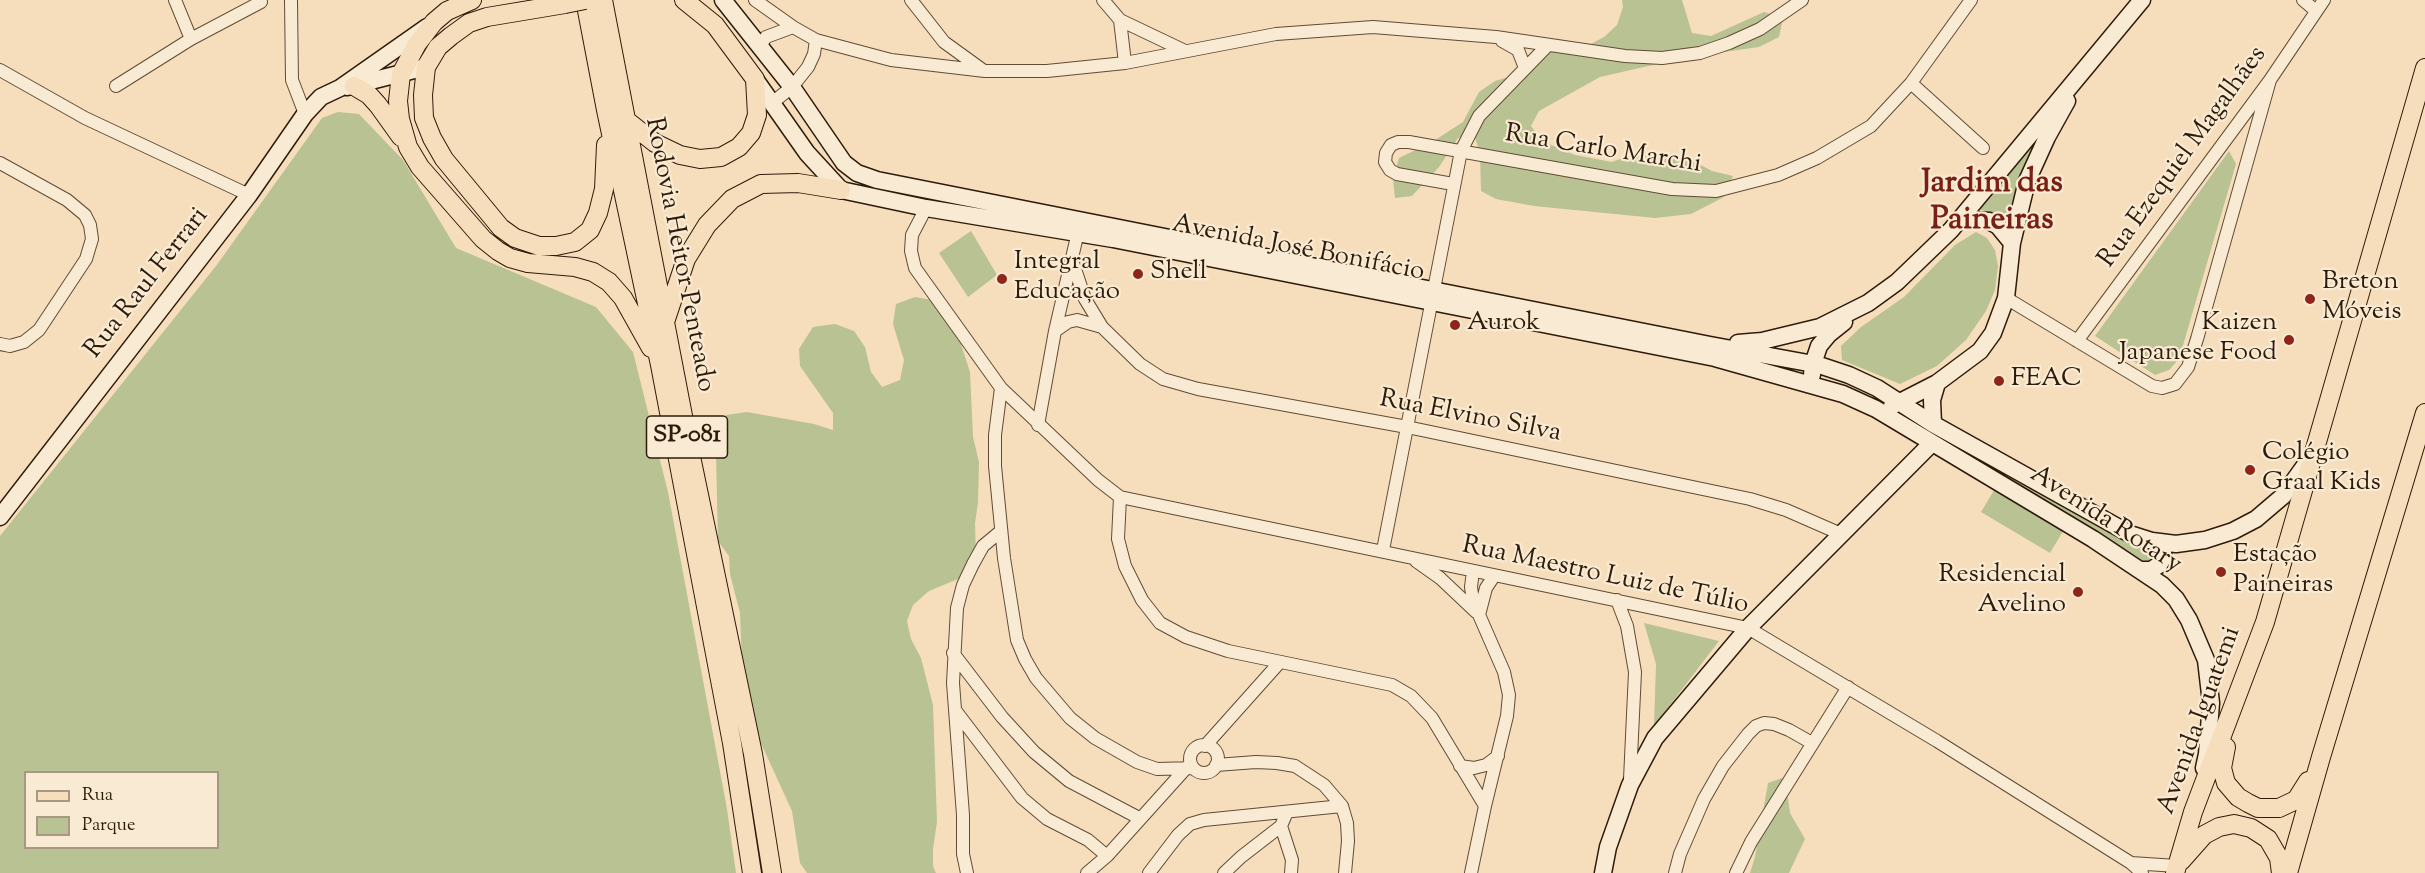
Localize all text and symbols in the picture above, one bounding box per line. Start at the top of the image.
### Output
street label: Rua Ezequiel Magalhães [2093,41,2275,275]
street label: Rodovia Heitor Penteado [636,115,720,395]
street label: Rua Carlo Marchi [1503,120,1703,182]
district label: Jardim das Paineiras [1921,167,2063,242]
street label: Rua Raul Ferrari [79,202,217,366]
street label: Avenida José Bonifácio [1169,210,1427,290]
place label: Integral Educação [1014,248,1120,310]
place label: Shell [1150,258,1207,290]
marker: Shell [1131,267,1145,281]
place label: Breton Móveis [2322,268,2402,330]
marker: Integral Educação [995,272,1009,286]
marker: Breton Móveis [2303,292,2317,306]
place label: Aurok [1467,309,1540,341]
place label: Kaizen Japanese Food [2119,309,2277,370]
marker: Aurok [1448,318,1462,332]
marker: Kaizen Japanese Food [2282,333,2296,347]
place label: FEAC [2011,365,2082,397]
marker: FEAC [1992,374,2006,388]
street label: Rua Elvino Silva [1377,385,1563,451]
road number: SP-081 [646,416,728,458]
place label: Colégio Graal Kids [2262,439,2381,500]
street label: Avenida Rotary [2023,460,2187,582]
marker: Colégio Graal Kids [2243,463,2257,477]
street label: Rua Maestro Luiz de Túlio [1459,531,1751,623]
place label: Estação Paineiras [2233,541,2333,602]
place label: Residencial Avelino [1938,561,2066,622]
marker: Estação Paineiras [2214,565,2228,579]
marker: Residencial Avelino [2071,585,2085,599]
street label: Avenida Iguatemi [2153,623,2249,819]
legend [24,771,219,849]
text: Rua [82,783,113,809]
text: Parque [82,813,135,839]

